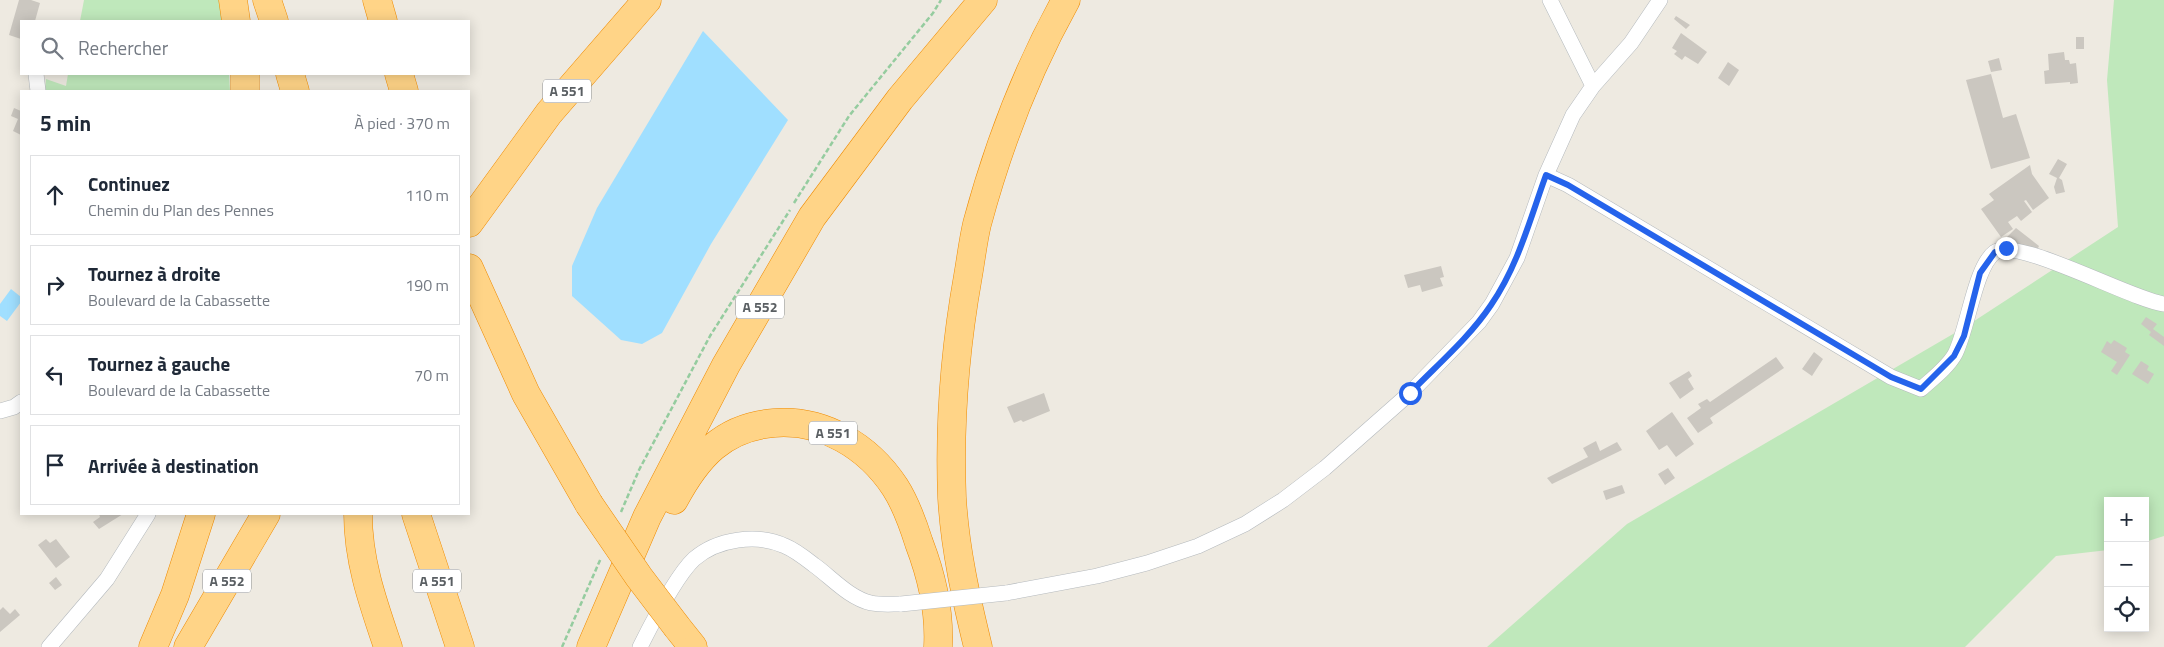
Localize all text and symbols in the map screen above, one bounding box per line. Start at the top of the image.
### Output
search box [20,20,470,75]
text: Rechercher [78,33,168,62]
icon: search [38,34,66,62]
road number: A 551 [543,80,591,102]
text: 5 min [40,107,91,139]
text: À pied · 370 m [354,111,450,135]
text: Continuez [88,169,170,198]
icon: ahead [41,181,69,209]
text: 110 m [405,183,449,207]
text: Chemin du Plan des Pennes [88,198,274,222]
route end [1995,237,2018,260]
text: Tournez à droite [88,259,220,288]
icon: right [41,271,69,299]
text: 190 m [405,273,449,297]
text: Boulevard de la Cabassette [88,288,270,312]
road number: A 552 [736,296,784,318]
text: Tournez à gauche [88,349,230,378]
icon: left [41,361,69,389]
text: 70 m [414,363,449,387]
text: Boulevard de la Cabassette [88,378,270,402]
route start [1399,382,1422,405]
road number: A 551 [809,422,857,444]
icon: arrive [41,451,69,479]
text: Arrivée à destination [88,451,259,480]
map controls [2104,497,2149,632]
button: + [2104,497,2149,542]
button: − [2104,542,2149,587]
road number: A 552 [203,570,251,592]
road number: A 551 [413,570,461,592]
button: locate [2104,587,2149,632]

